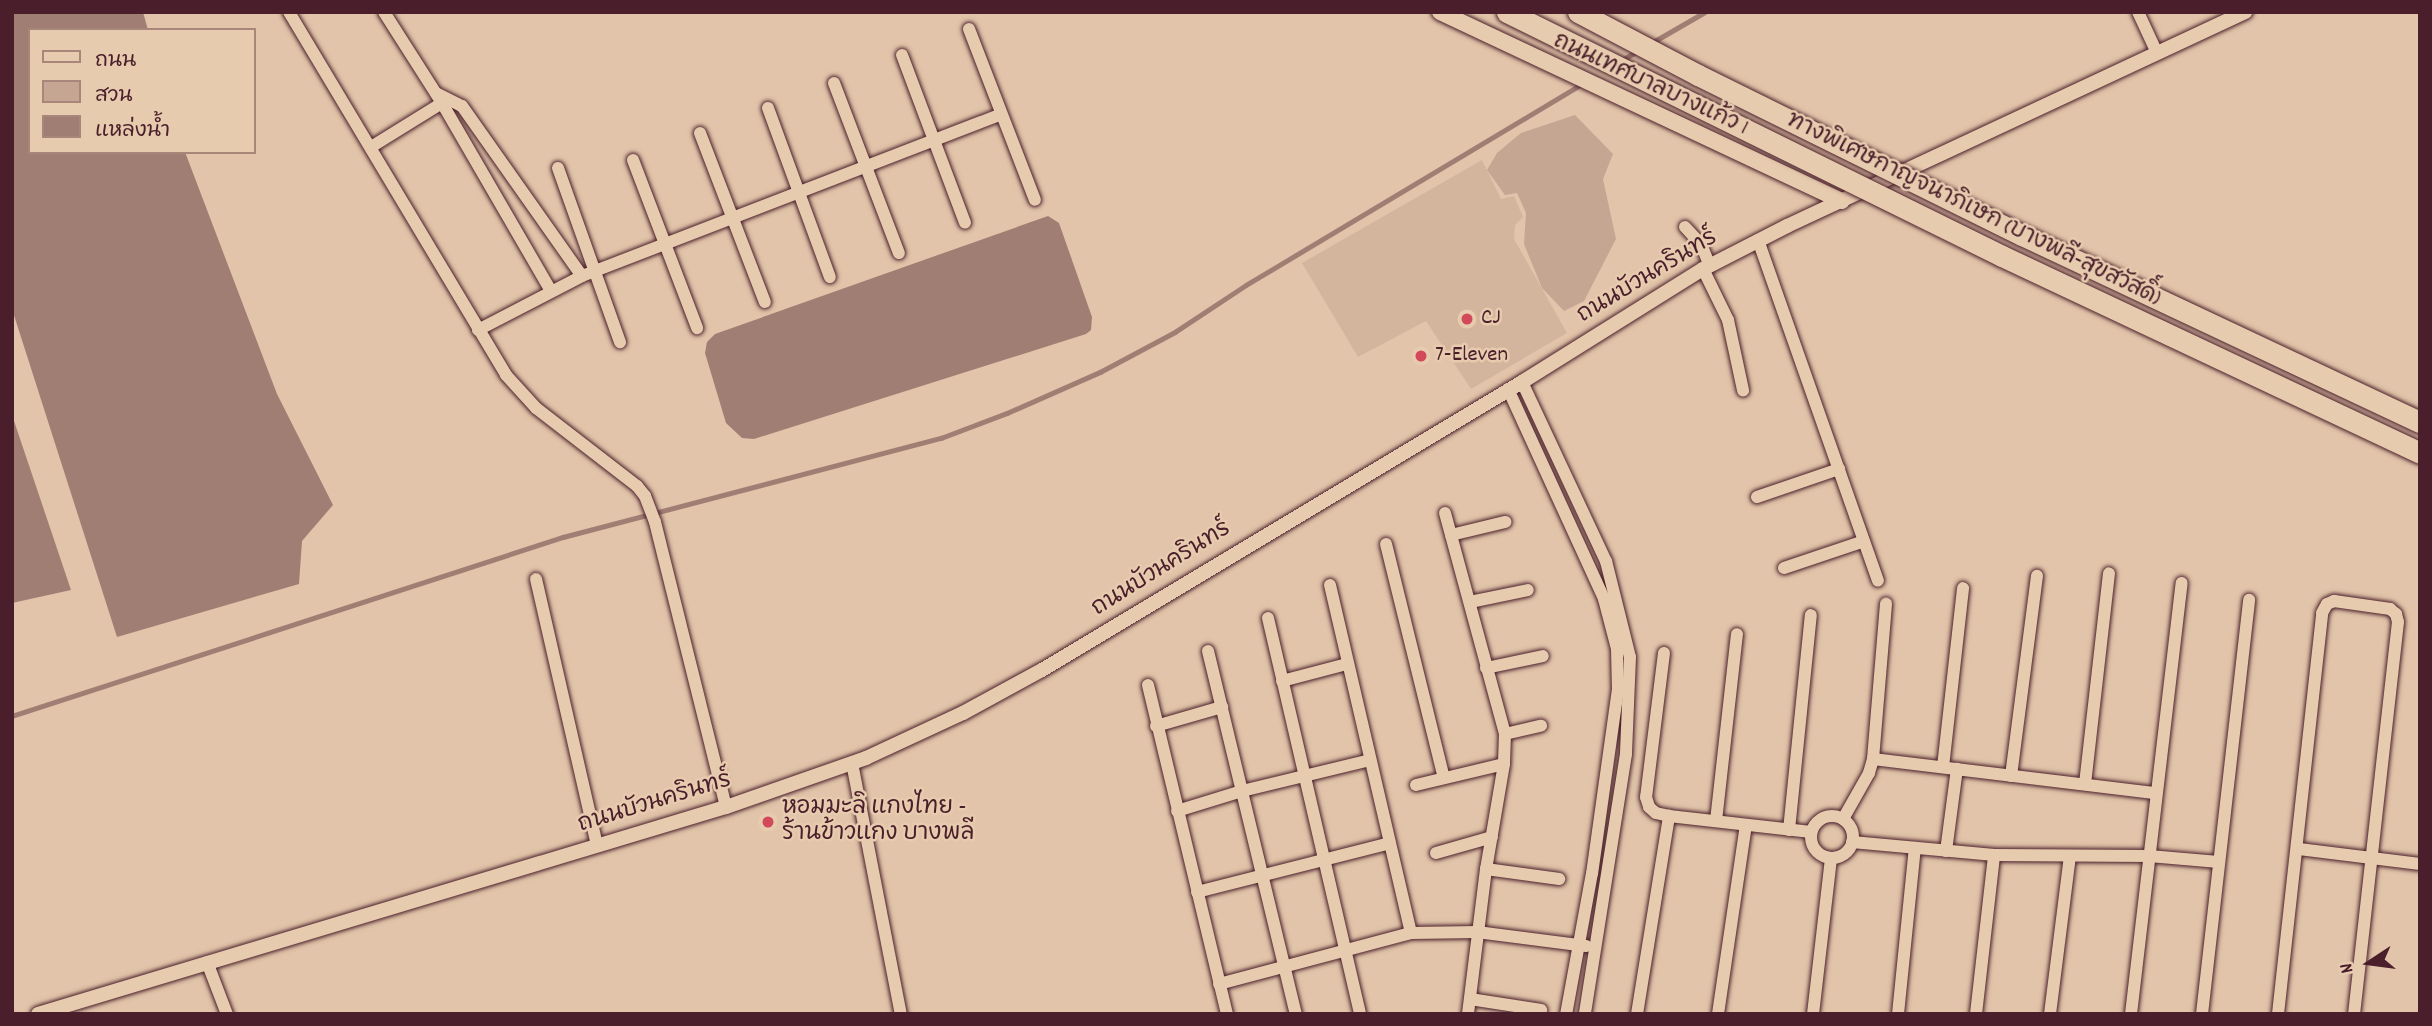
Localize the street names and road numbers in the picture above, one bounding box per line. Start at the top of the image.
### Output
street label: ถนนเทศบาลบางแก้ว 1 [1548,29,1752,143]
street label: ทางพิเศษกาญจนาภิเษก (บางพลี-สุขสวัสดิ์) [1781,108,2165,314]
street label: ถนนบัวนครินทร์ [1573,225,1723,331]
street label: ถนนบัวนครินทร์ [1087,516,1237,624]
street label: ถนนบัวนครินทร์ [575,768,735,840]

